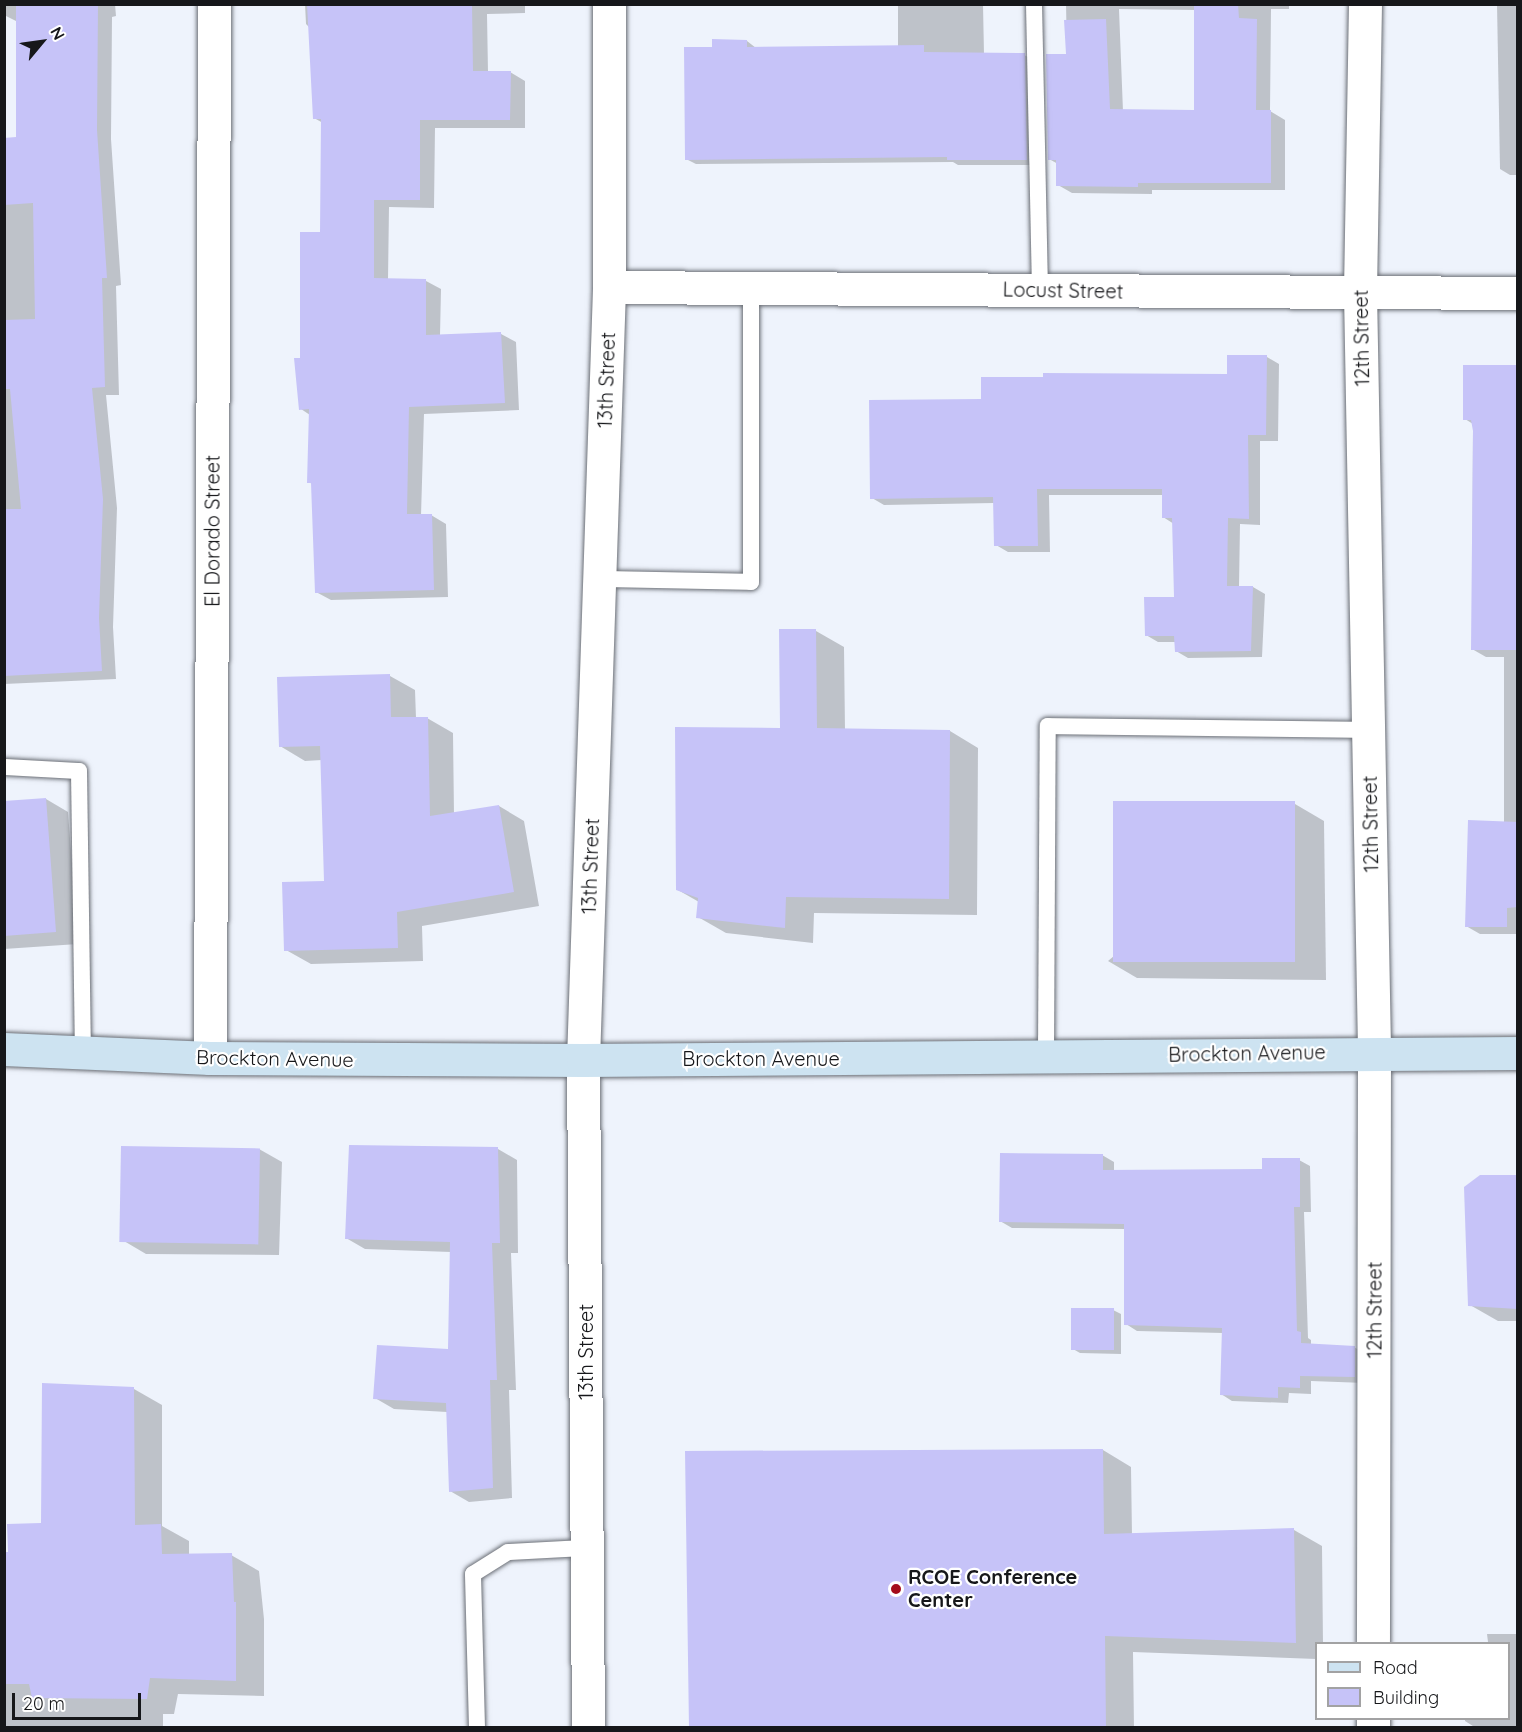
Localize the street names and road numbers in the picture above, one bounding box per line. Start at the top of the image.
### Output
street label: Locust Street [1002,277,1124,303]
street label: 12th Street [1348,289,1374,387]
street label: 13th Street [592,332,620,428]
street label: El Dorado Street [200,455,224,607]
street label: 12th Street [1357,775,1383,873]
street label: 13th Street [576,818,604,914]
street label: Brockton Avenue [1168,1040,1326,1066]
street label: Brockton Avenue [196,1045,354,1071]
street label: Brockton Avenue [682,1046,840,1070]
street label: 12th Street [1362,1262,1386,1358]
street label: 13th Street [573,1304,597,1400]

